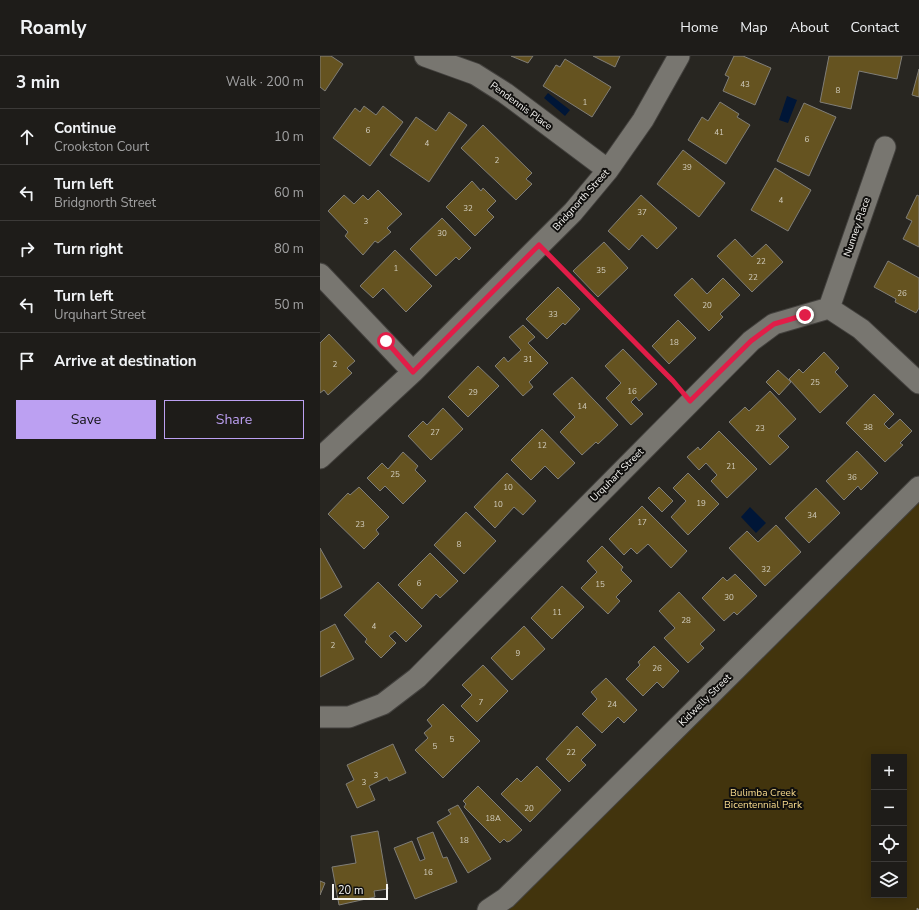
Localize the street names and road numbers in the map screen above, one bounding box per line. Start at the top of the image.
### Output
street label: Pendennis Place [487,79,555,133]
street label: Bridgnorth Street [550,166,613,234]
street label: Nunney Place [840,196,874,258]
street label: Urquhart Street [587,445,647,505]
street label: Kidwelly Street [676,670,735,729]

